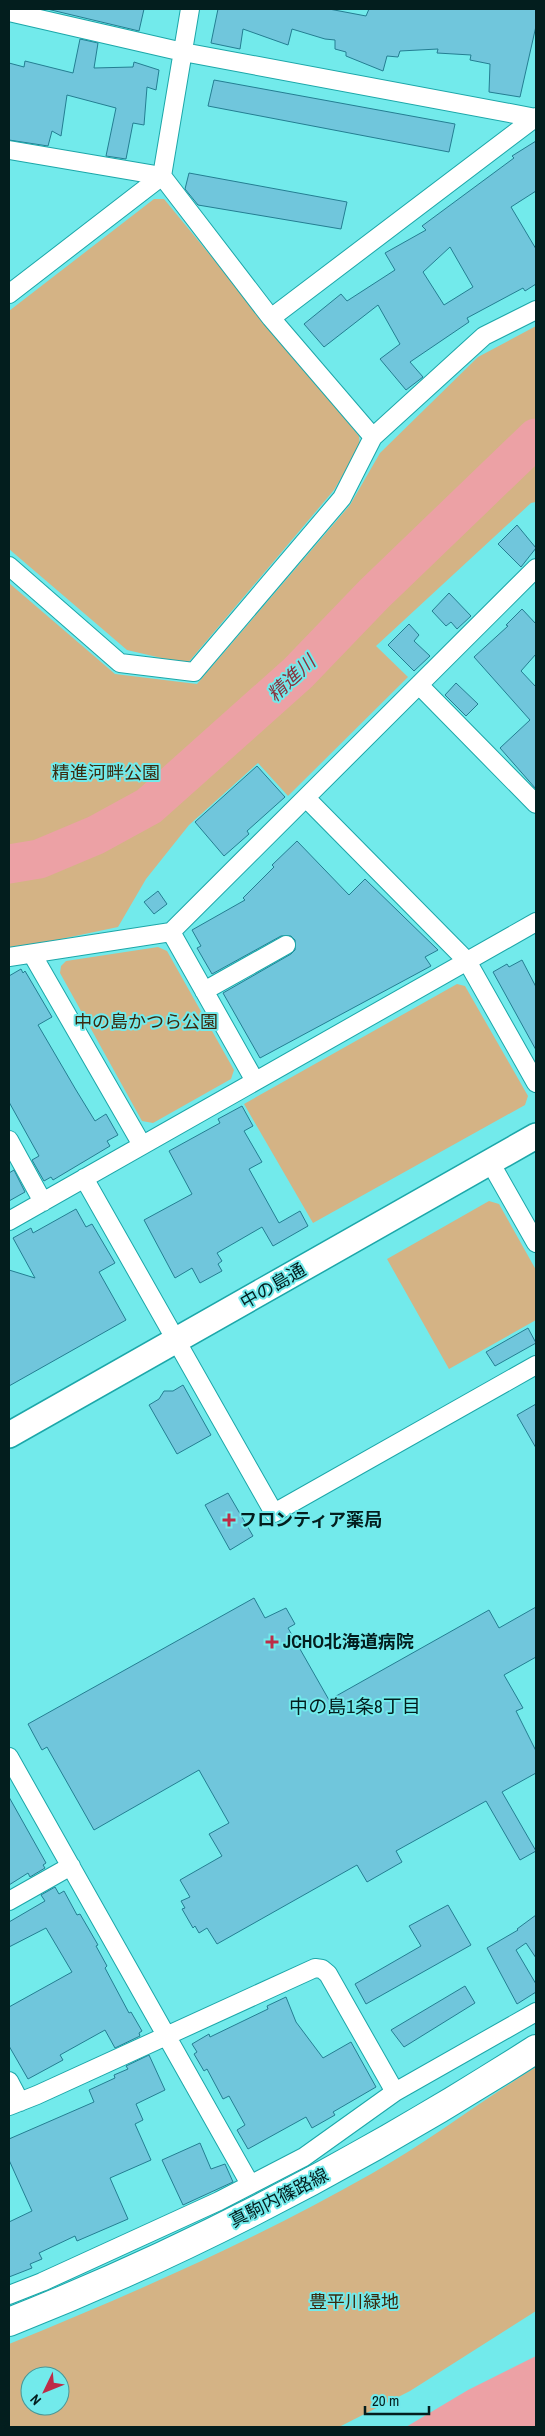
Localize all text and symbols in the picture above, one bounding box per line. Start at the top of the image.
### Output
water label: 精進川 [261,648,322,707]
park label: 精進河畔公園 [52,760,160,785]
park label: 中の島かつら公園 [74,1009,218,1034]
street label: 中の島通 [235,1257,310,1314]
place label: フロンティア薬局 [239,1507,382,1532]
marker: フロンティア薬局 [223,1514,235,1526]
place label: JCHO北海道病院 [283,1629,414,1654]
marker: JCHO北海道病院 [265,1635,279,1649]
district label: 中の島1条8丁目 [289,1693,421,1719]
street label: 真駒内篠路線 [225,2162,333,2233]
park label: 豊平川緑地 [309,2289,399,2314]
north arrow [20,2366,70,2416]
scale bar [365,2384,429,2416]
text: 20 m [372,2390,399,2411]
text: N [26,2391,45,2409]

